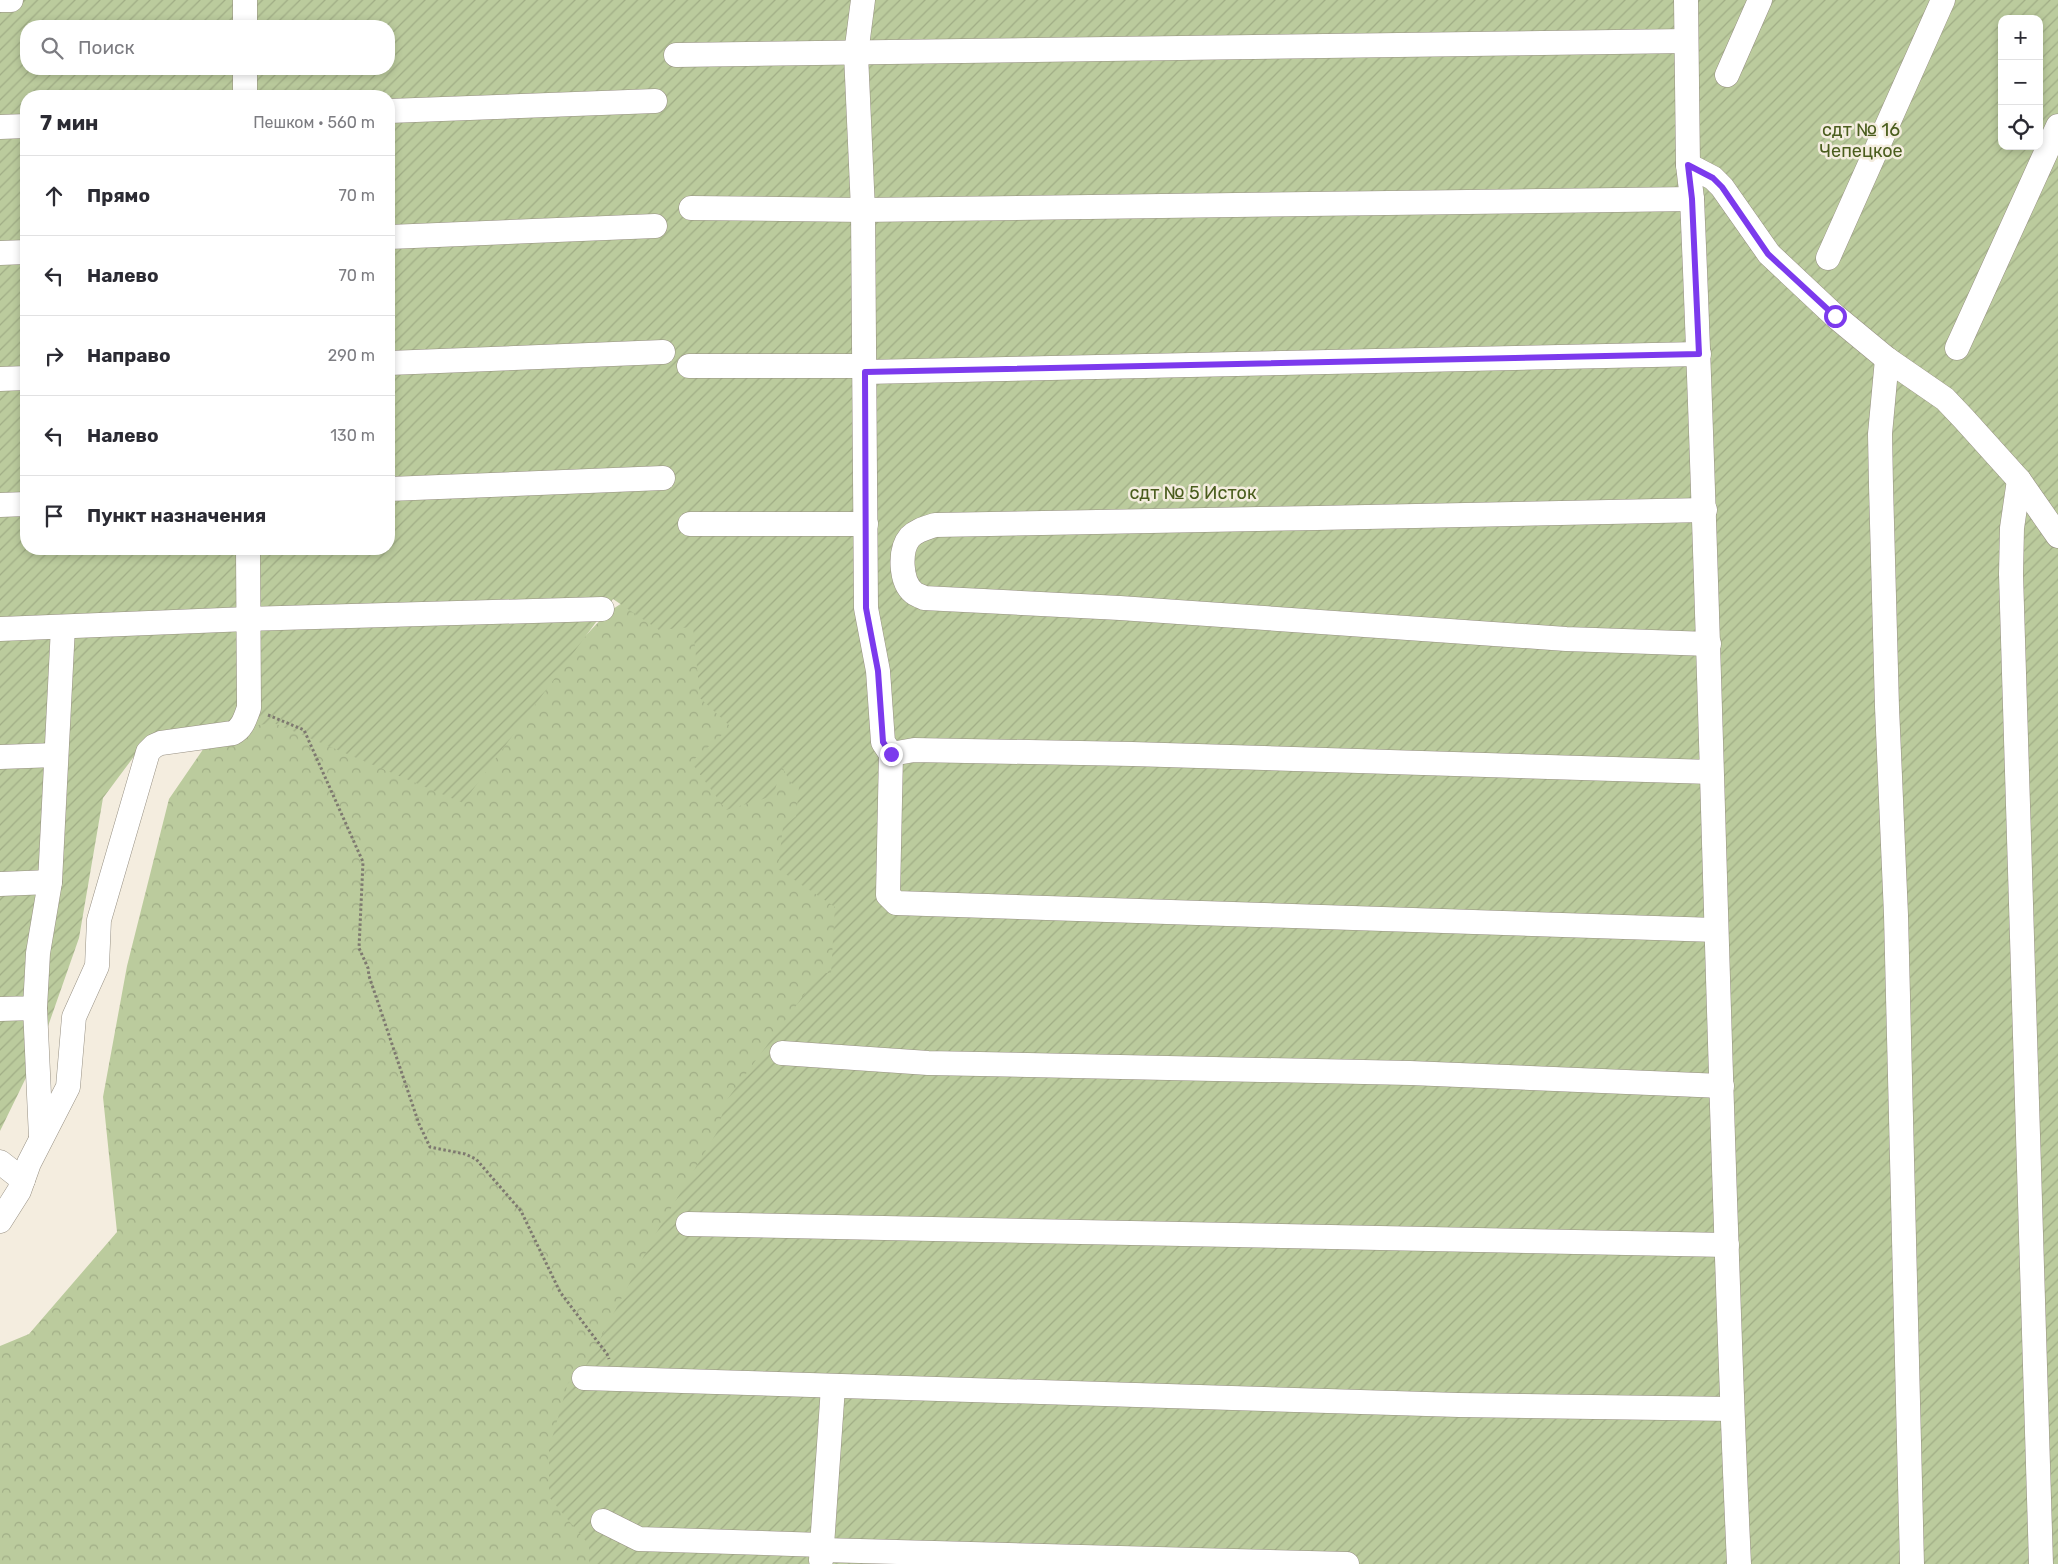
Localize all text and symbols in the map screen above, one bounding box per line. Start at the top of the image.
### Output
map controls [1998,15,2043,150]
button: + [1998,15,2043,60]
search box [20,20,395,75]
icon: search [38,34,66,62]
text: Поиск [78,36,135,59]
button: − [1998,60,2043,105]
button: locate [1998,105,2043,150]
text: 7 мин [40,110,99,135]
text: Пешком · 560 m [253,113,375,132]
park label: сдт № 16 Чепецкое [1819,119,1903,162]
icon: ahead [40,182,68,210]
text: Прямо [87,184,150,207]
text: 70 m [338,186,375,205]
icon: left [40,262,68,290]
text: Налево [87,264,159,287]
text: 70 m [338,266,375,285]
route start [1824,305,1847,328]
icon: right [40,342,68,370]
text: Направо [87,344,171,367]
text: 290 m [328,346,375,365]
icon: left [40,422,68,450]
text: Налево [87,424,159,447]
text: 130 m [330,426,375,445]
park label: сдт № 5 Исток [1129,482,1257,504]
icon: arrive [40,502,68,530]
text: Пункт назначения [87,504,266,527]
route end [880,743,903,766]

